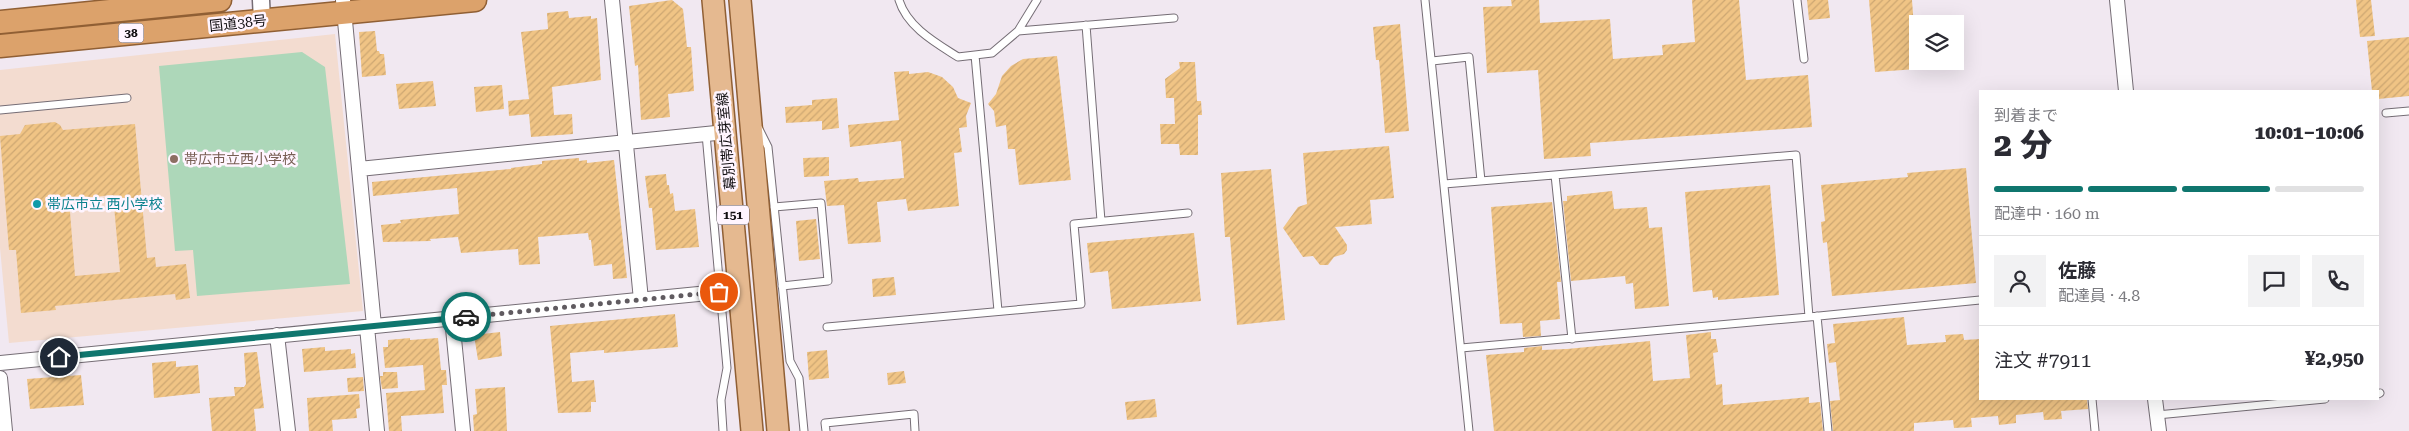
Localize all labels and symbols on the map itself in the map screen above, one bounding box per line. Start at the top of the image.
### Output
street label: 国道38号 [208,12,268,34]
road number: 38 [118,23,144,42]
street label: 幕別帯広芽室線 [714,91,738,191]
place label: 帯広市立西小学校 [184,151,296,167]
marker: 帯広市立西小学校 [168,153,180,165]
place label: 帯広市立 西小学校 [47,196,163,212]
marker: 帯広市立 西小学校 [31,198,43,210]
road number: 151 [717,206,749,224]
pin [698,271,740,313]
courier [441,292,491,342]
pin [38,336,80,378]

